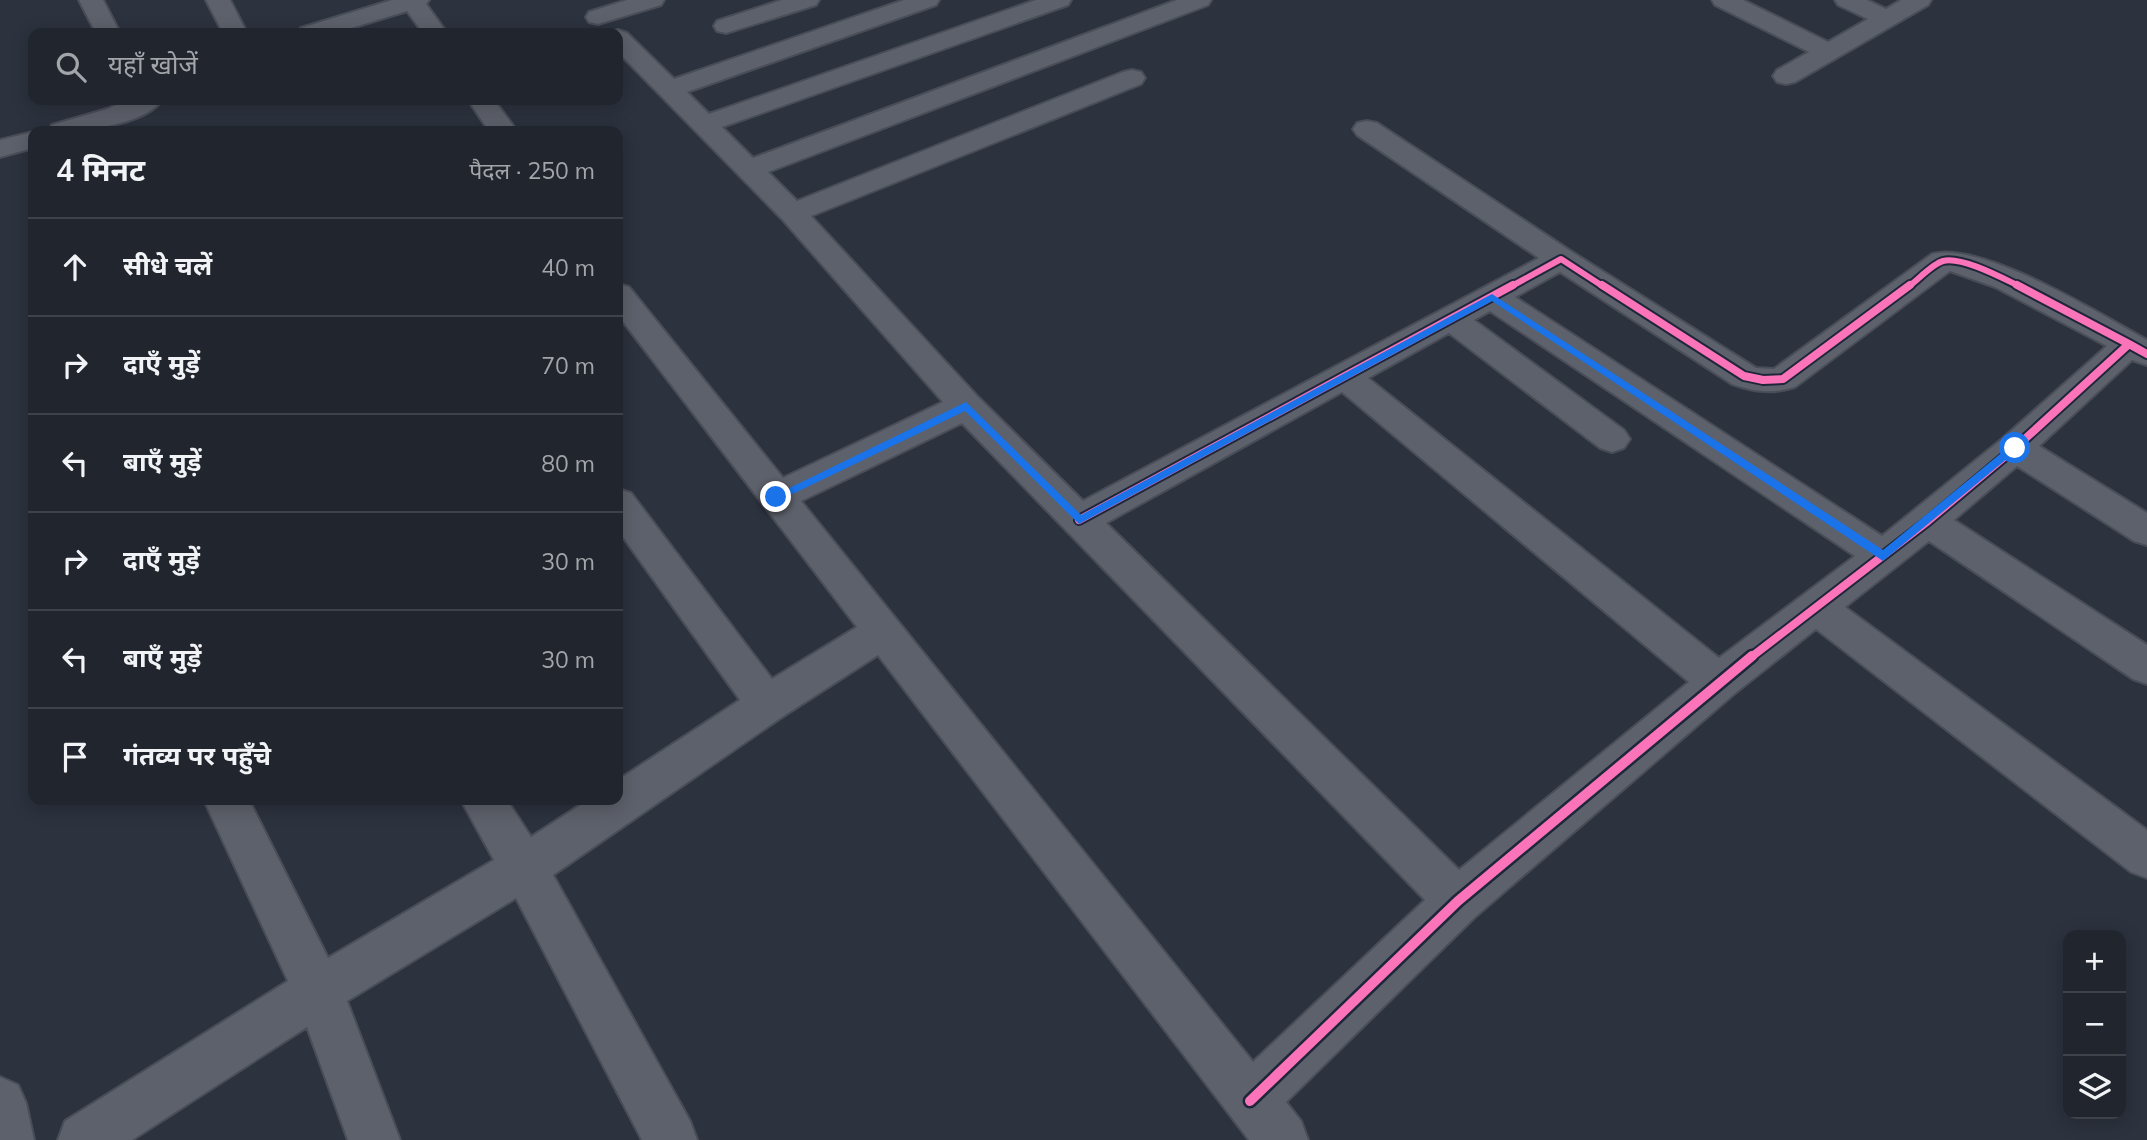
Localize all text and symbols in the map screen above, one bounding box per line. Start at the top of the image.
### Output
search box [28,28,623,105]
icon: search [52,48,90,86]
text: यहाँ खोजें [108,48,198,81]
text: 4 मिनट [56,151,145,189]
text: पैदल · 250 m [469,156,595,185]
icon: ahead [56,248,94,286]
text: सीधे चलें [123,249,212,282]
text: 40 m [541,253,595,282]
icon: right [56,346,94,384]
text: दाएँ मुड़ें [123,347,200,380]
text: 70 m [541,351,595,380]
route start [1999,432,2030,463]
icon: left [56,444,94,482]
text: बाएँ मुड़ें [123,445,201,478]
text: 80 m [541,449,595,478]
route end [760,481,791,512]
icon: right [56,542,94,580]
text: दाएँ मुड़ें [123,543,200,576]
text: 30 m [541,547,595,576]
icon: left [56,640,94,678]
text: बाएँ मुड़ें [123,641,201,674]
text: 30 m [541,645,595,674]
icon: arrive [56,738,94,776]
text: गंतव्य पर पहुँचे [123,739,271,772]
map controls [2063,930,2126,1119]
button: + [2063,930,2126,993]
button: − [2063,993,2126,1056]
button: layers [2063,1056,2126,1119]

